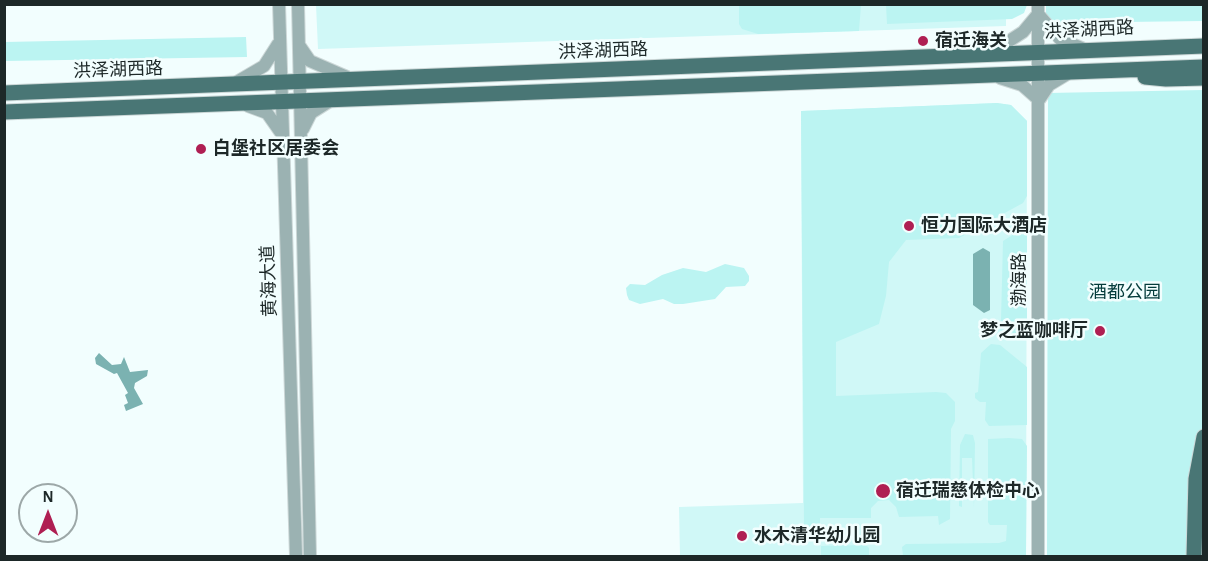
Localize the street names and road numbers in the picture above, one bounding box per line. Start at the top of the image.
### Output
street label: 洪泽湖西路 [1043,17,1135,43]
street label: 洪泽湖西路 [558,39,648,63]
street label: 洪泽湖西路 [73,58,163,82]
street label: 黄海大道 [257,245,281,317]
street label: 渤海路 [1009,253,1031,307]

